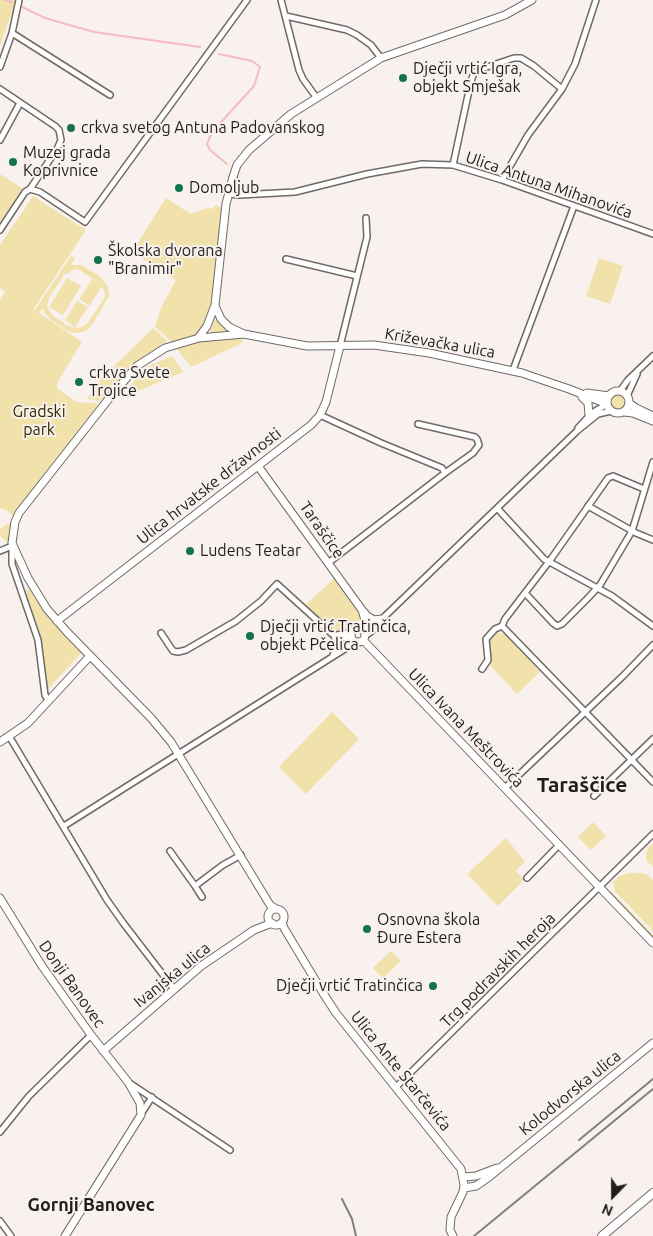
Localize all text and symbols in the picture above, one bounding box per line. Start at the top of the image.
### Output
place label: Dječji vrtić Igra, objekt Smješak [413,59,523,97]
marker: Dječji vrtić Igra, objekt Smješak [397,72,409,84]
place label: crkva svetog Antuna Padovanskog [81,118,325,138]
marker: crkva svetog Antuna Padovanskog [65,122,77,134]
place label: Muzej grada Koprivnice [23,143,111,181]
street label: Ulica Antuna Mihanovića [463,147,635,223]
marker: Muzej grada Koprivnice [7,156,19,168]
place label: Domoljub [189,178,259,198]
marker: Domoljub [173,182,185,194]
place label: Školska dvorana "Branimir" [108,241,223,279]
marker: Školska dvorana "Branimir" [92,254,104,266]
street label: Križevačka ulica [383,324,497,362]
place label: crkva Svete Trojice [89,363,170,401]
marker: crkva Svete Trojice [73,376,85,388]
park label: Gradski park [12,402,66,440]
street label: Ulica hrvatske državnosti [133,424,285,548]
street label: Taraščice [295,498,349,562]
place label: Ludens Teatar [200,541,301,561]
marker: Ludens Teatar [184,545,196,557]
place label: Dječji vrtić Tratinčica, objekt Pčelica [260,617,411,655]
marker: Dječji vrtić Tratinčica, objekt Pčelica [244,630,256,642]
street label: Ulica Ivana Meštrovića [404,664,528,792]
district label: Taraščice [537,772,627,798]
street label: Trg podravskih heroja [437,909,559,1031]
place label: Osnovna škola Đure Estera [377,910,480,948]
marker: Osnovna škola Đure Estera [361,923,373,935]
street label: Donji Banovec [35,937,109,1031]
street label: Ivanjska ulica [130,938,214,1012]
place label: Dječji vrtić Tratinčica [276,976,423,996]
marker: Dječji vrtić Tratinčica [427,980,439,992]
street label: Ulica Ante Starčevića [347,1007,455,1135]
street label: Kolodvorska ulica [515,1046,625,1140]
north arrow [588,1171,638,1221]
district label: Gornji Banovec [27,1194,155,1216]
text: N [600,1201,615,1219]

